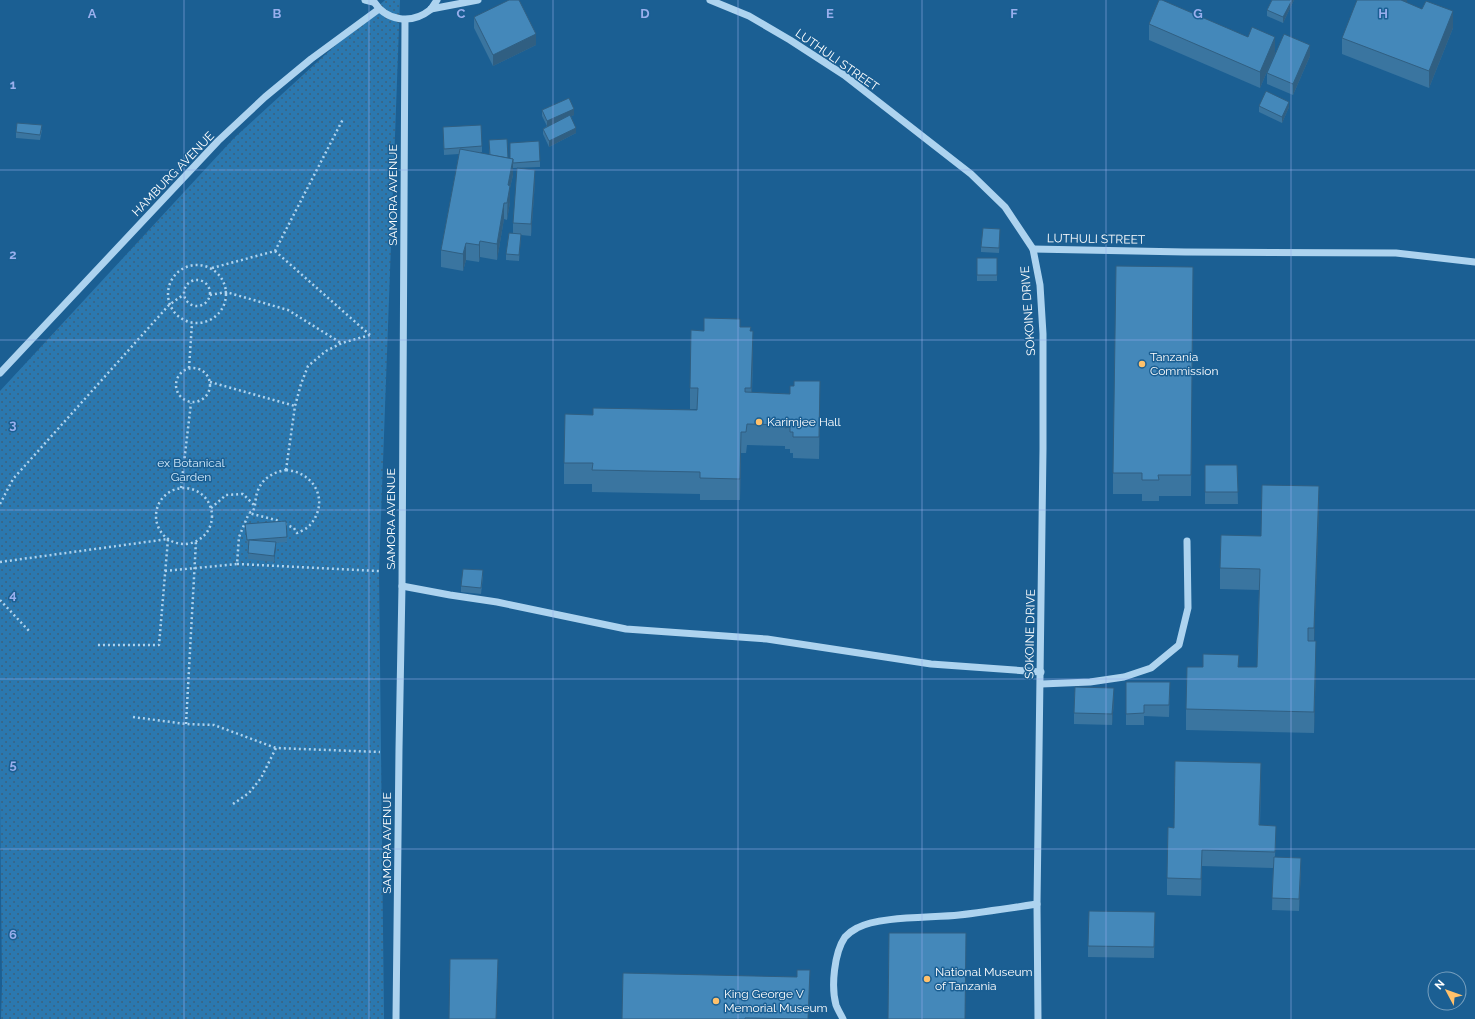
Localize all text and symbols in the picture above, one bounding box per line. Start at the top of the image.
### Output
text: A [88,6,97,21]
text: B [273,6,282,21]
text: C [457,6,466,21]
text: D [640,6,650,21]
text: E [826,6,834,21]
text: F [1010,6,1018,21]
text: G [1193,6,1203,21]
text: H [1378,6,1388,21]
street label: LUTHULI STREET [793,26,882,94]
text: 1 [10,77,17,92]
street label: HAMBURG AVENUE [129,129,217,219]
street label: SAMORA AVENUE [386,144,400,246]
street label: LUTHULI STREET [1047,231,1146,247]
text: 2 [9,247,17,262]
street label: SOKOINE DRIVE [1018,266,1038,356]
place label: Tanzania Commission [1150,350,1218,378]
marker: Tanzania Commission [1137,359,1147,369]
place label: Karimjee Hall [767,415,842,429]
text: 3 [9,417,17,432]
marker: Karimjee Hall [754,417,764,427]
park label: ex Botanical Garden [157,456,225,484]
street label: SAMORA AVENUE [384,468,398,570]
text: 4 [9,587,17,602]
street label: SOKOINE DRIVE [1022,589,1038,679]
text: 5 [9,757,17,772]
street label: SAMORA AVENUE [380,792,394,894]
text: 6 [9,927,17,942]
place label: National Museum of Tanzania [935,965,1033,993]
north arrow [1427,971,1467,1011]
marker: National Museum of Tanzania [922,974,932,984]
text: N [1432,977,1447,992]
place label: King George V Memorial Museum [724,987,828,1015]
marker: King George V Memorial Museum [711,996,721,1006]

